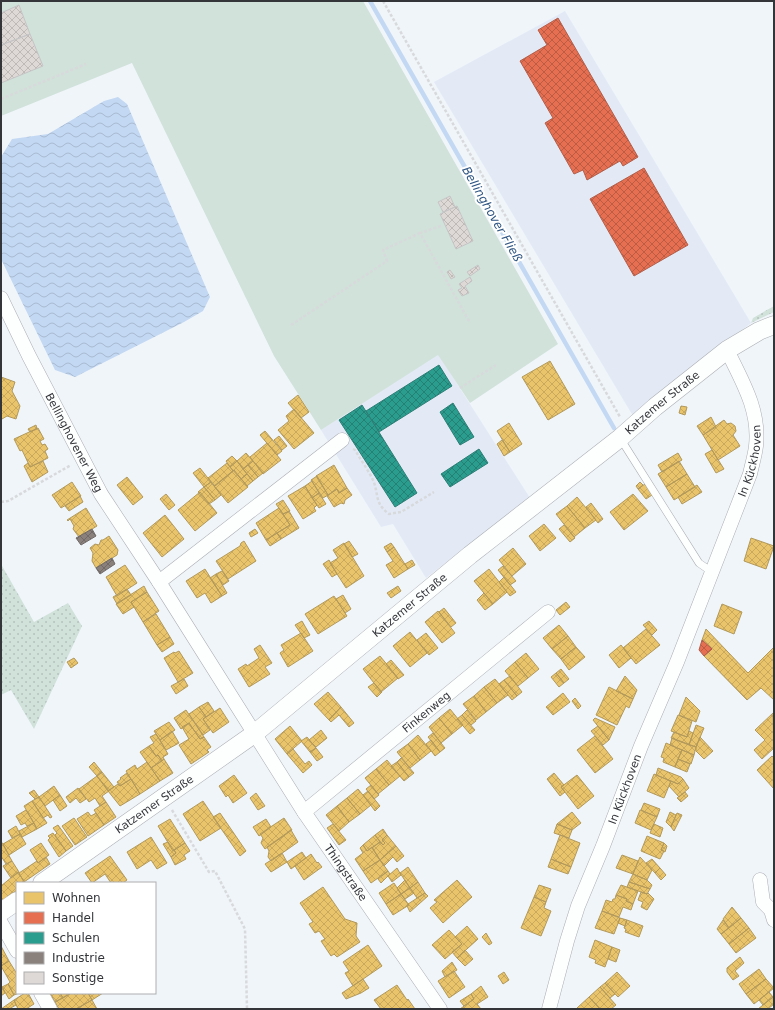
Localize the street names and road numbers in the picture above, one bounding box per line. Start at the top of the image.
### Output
street label: Katzemer Straße [622,368,702,437]
street label: Bellinghovener Weg [43,391,105,494]
street label: In Kückhoven [735,424,763,499]
street label: Katzemer Straße [370,571,449,640]
street label: Finkenweg [400,688,453,735]
street label: In Kückhoven [605,752,644,826]
street label: Katzemer Straße [113,772,196,836]
street label: Thingstraße [321,841,370,904]

